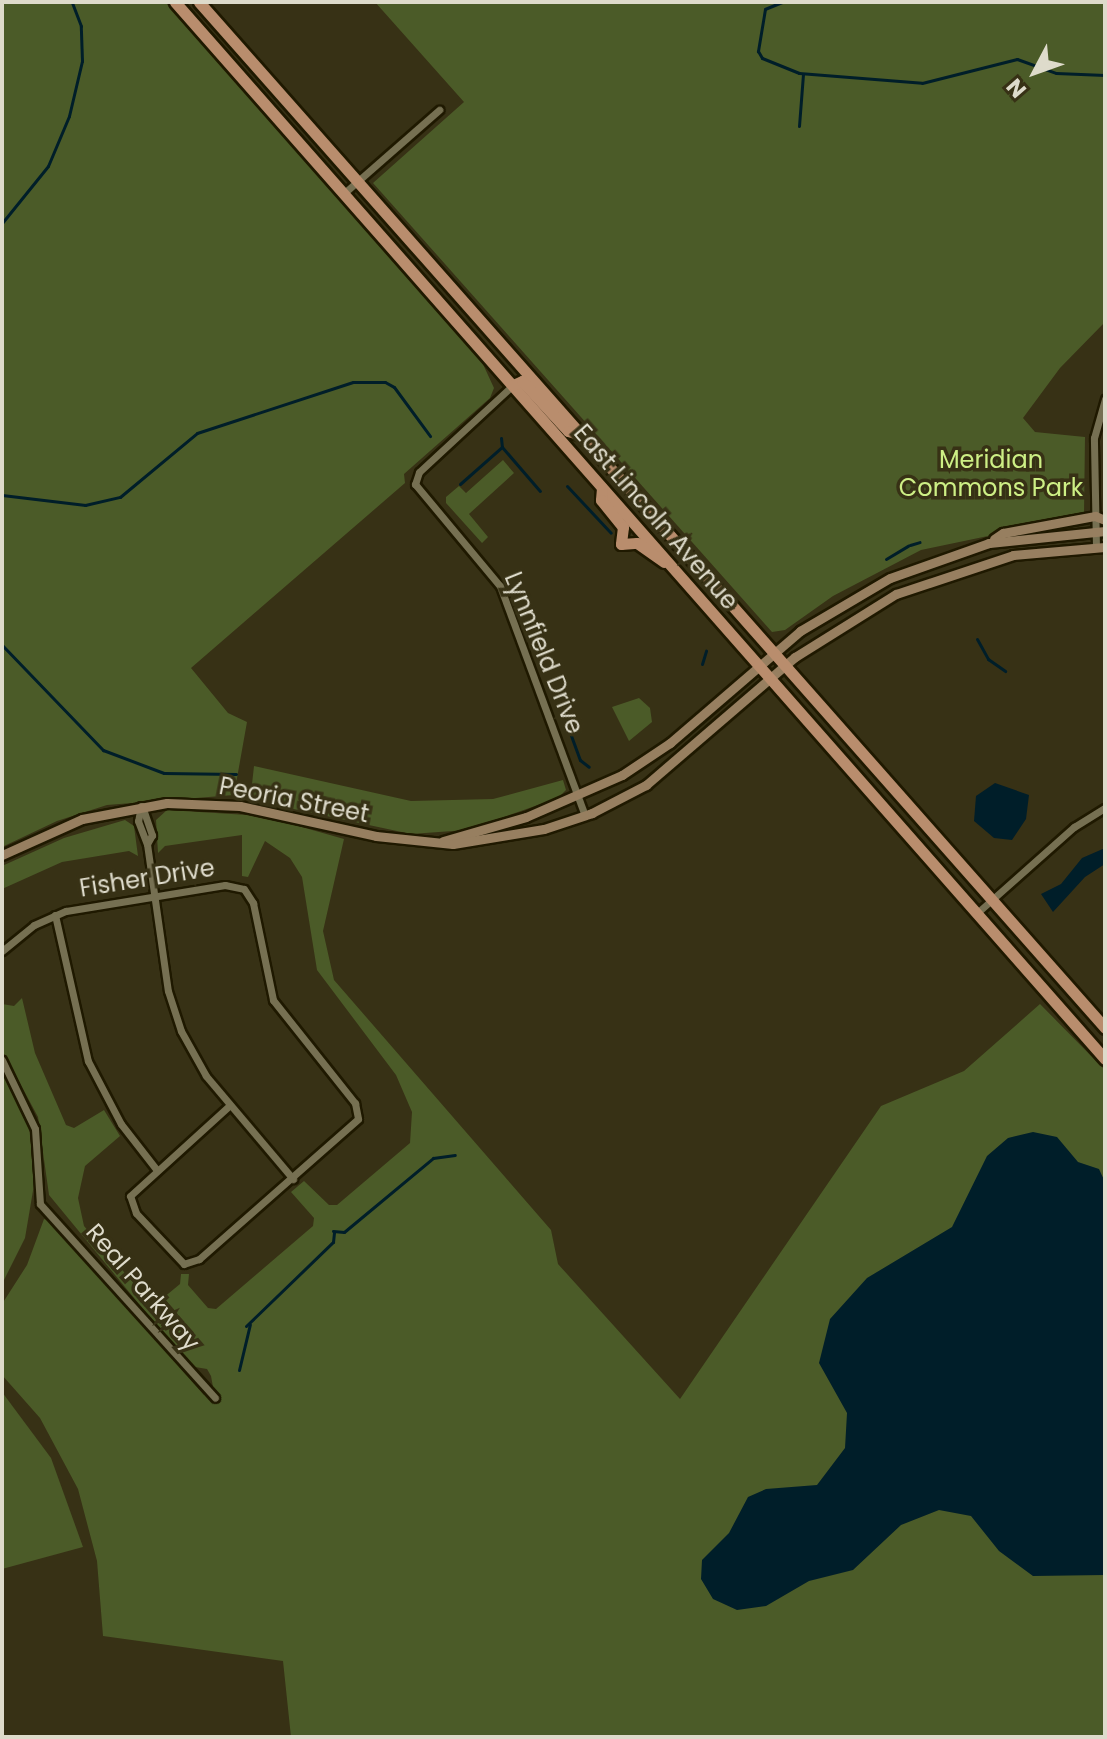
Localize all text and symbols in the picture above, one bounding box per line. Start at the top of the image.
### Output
north arrow [995,32,1075,112]
text: N [999,72,1034,104]
street label: East Lincoln Avenue [568,419,744,615]
park label: Meridian Commons Park [899,446,1083,502]
street label: Lynnfield Drive [498,568,590,738]
street label: Peoria Street [217,771,371,829]
street label: Fisher Drive [77,853,217,903]
street label: Real Parkway [80,1218,206,1356]

